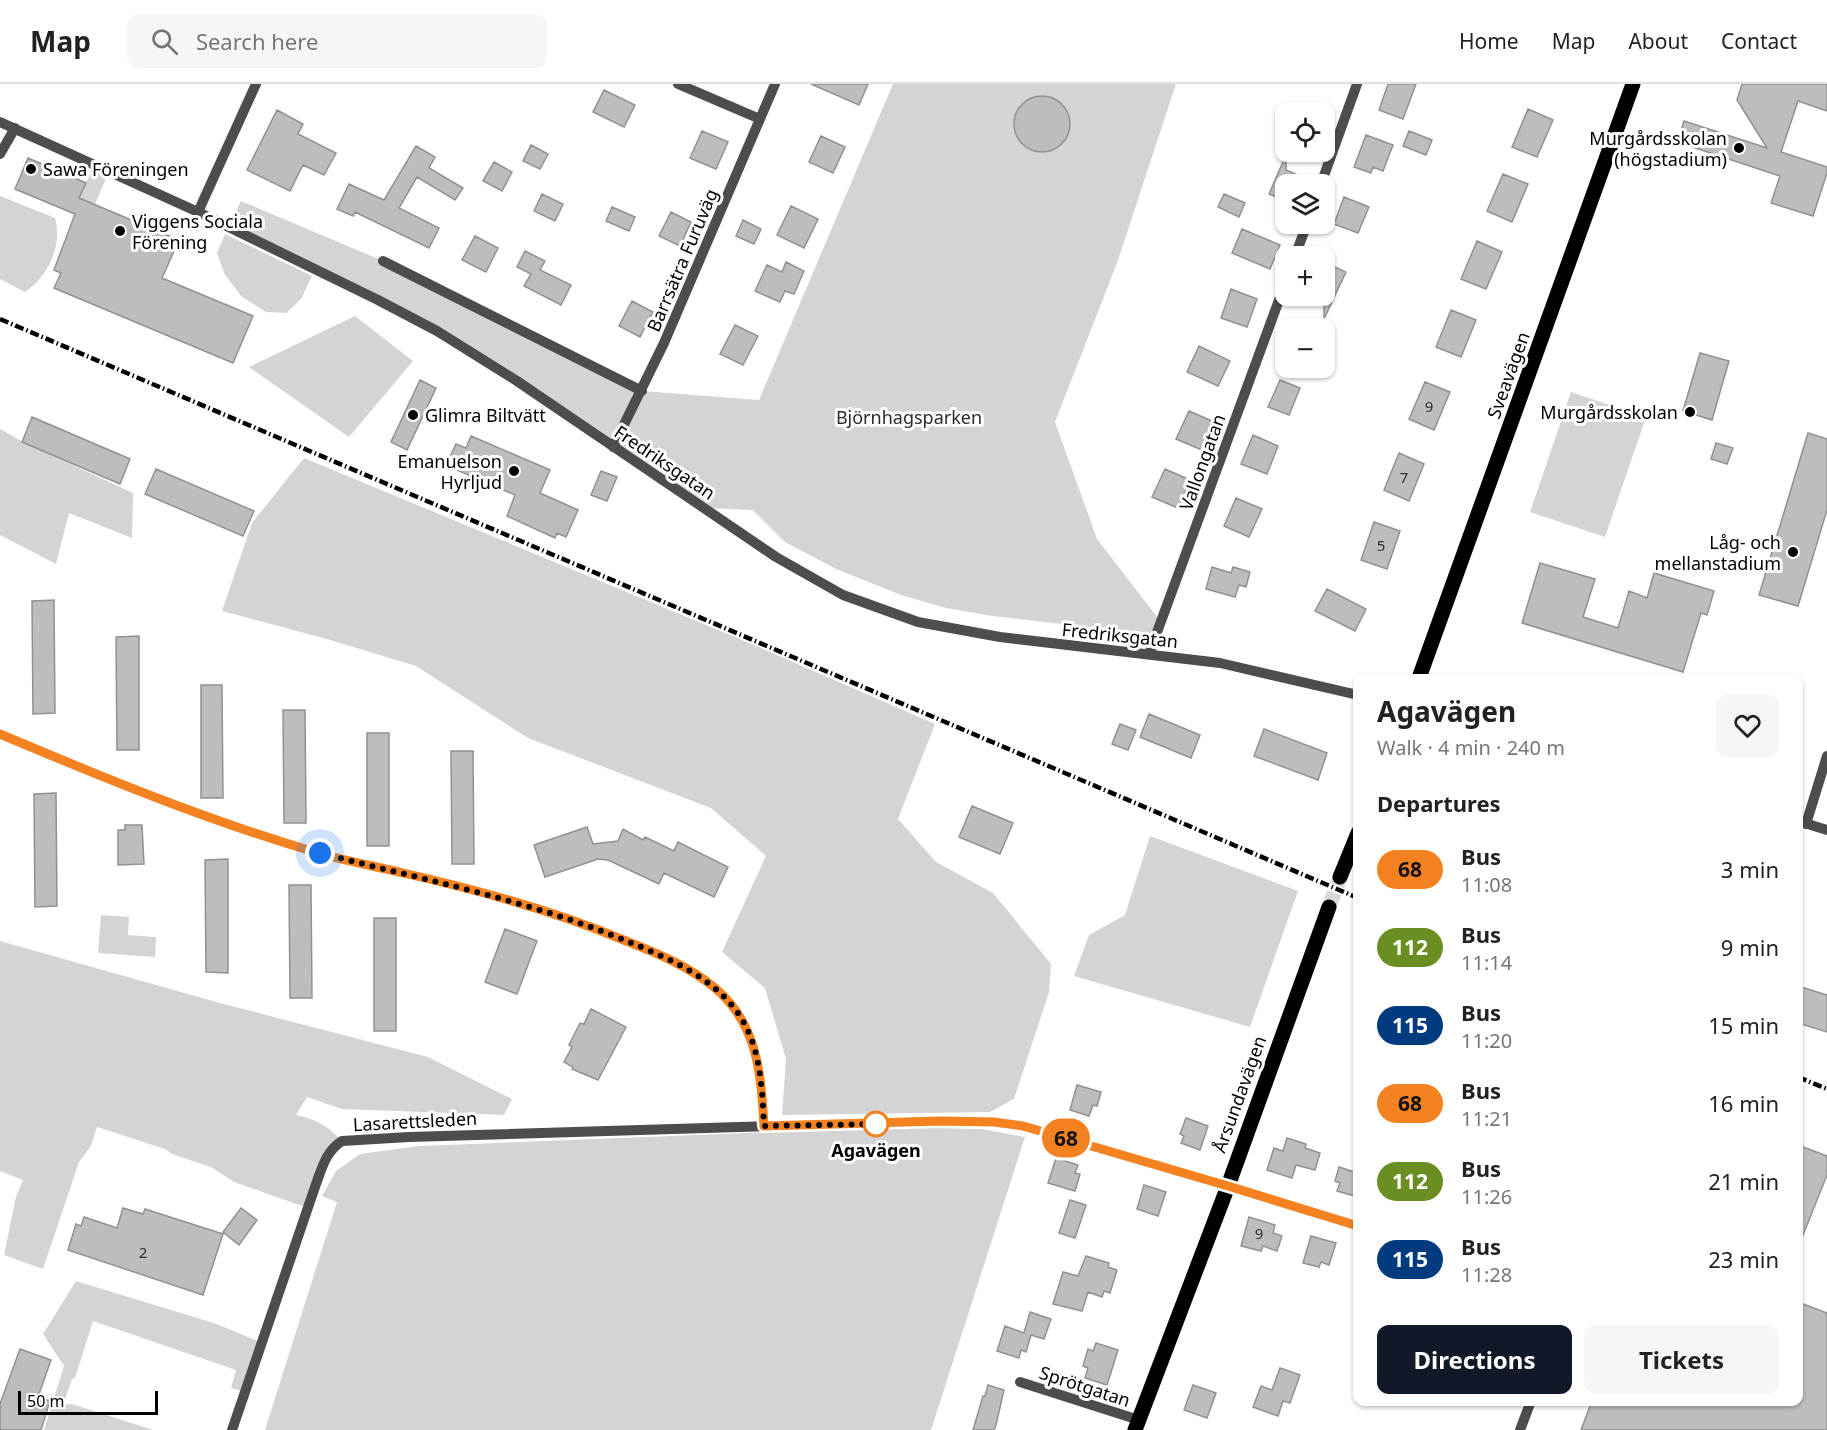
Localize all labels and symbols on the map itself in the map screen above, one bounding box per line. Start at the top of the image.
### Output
place label: Murgårdsskolan (högstadium) [1589,126,1727,171]
marker: Murgårdsskolan (högstadium) [1732,141,1746,155]
place label: Sawa Föreningen [43,157,189,181]
marker: Sawa Föreningen [24,162,38,176]
street label: Barrsätra Furuväg [641,185,723,335]
place label: Viggens Sociala Förening [132,209,263,254]
marker: Viggens Sociala Förening [113,224,127,238]
street label: Sveavägen [1481,328,1535,422]
house number: 9 [1425,396,1433,416]
place label: Murgårdsskolan [1540,400,1678,424]
place label: Glimra Biltvätt [425,403,546,427]
park label: Björnhagsparken [836,405,982,429]
marker: Murgårdsskolan [1683,405,1697,419]
marker: Glimra Biltvätt [406,408,420,422]
street label: Vallongatan [1173,411,1231,513]
street label: Fredriksgatan [610,419,720,505]
place label: Emanuelson Hyrljud [397,449,502,494]
marker: Emanuelson Hyrljud [507,464,521,478]
house number: 7 [1400,467,1408,487]
place label: Låg- och mellanstadium [1655,530,1781,575]
house number: 5 [1377,535,1385,555]
marker: Låg- och mellanstadium [1786,545,1800,559]
street label: Fredriksgatan [1061,617,1179,653]
your location [305,838,335,868]
street label: Årsundavägen [1207,1032,1271,1156]
street label: Lasarettsleden [352,1106,478,1136]
marker: Agavägen [863,1111,889,1137]
line badge: 68 [1039,1118,1093,1158]
place label: Agavägen [831,1138,921,1162]
house number: 9 [1255,1223,1263,1243]
house number: 2 [139,1242,147,1262]
street label: Sprötgatan [1036,1360,1134,1412]
scale bar [18,1388,158,1416]

